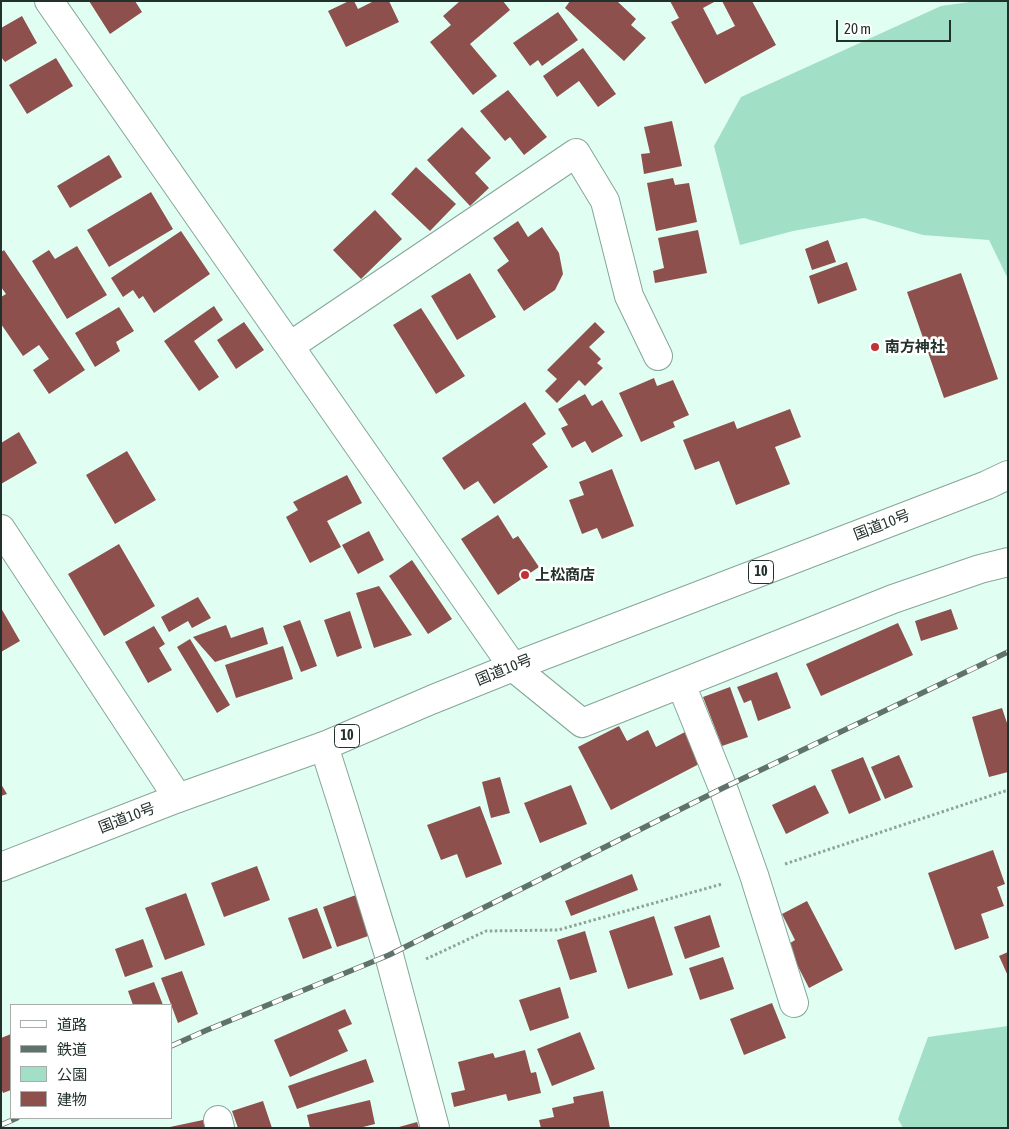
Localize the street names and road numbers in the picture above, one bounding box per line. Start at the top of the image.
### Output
street label: 国道10号 [851,506,913,544]
road number: 10 [748,560,774,584]
street label: 国道10号 [473,651,535,689]
road number: 10 [334,724,360,748]
street label: 国道10号 [96,799,158,837]

